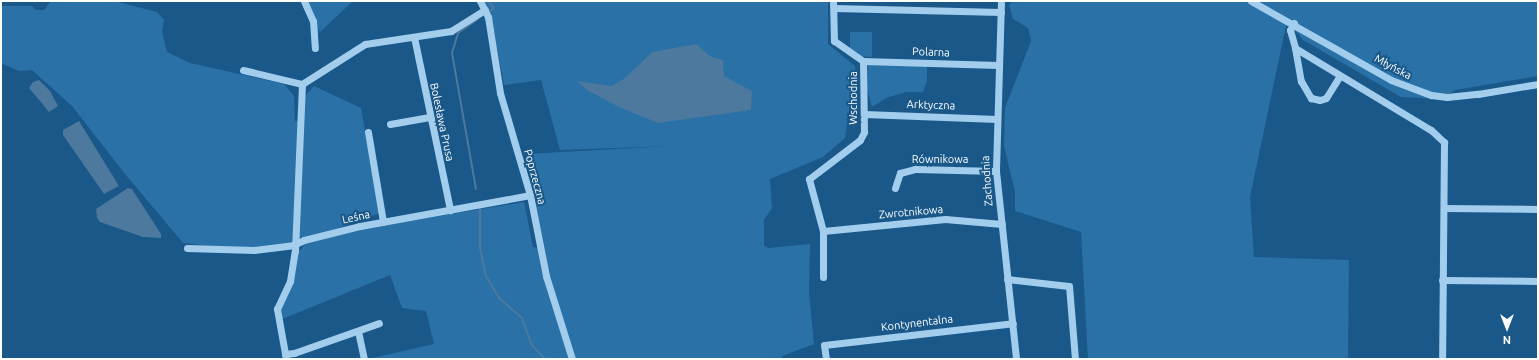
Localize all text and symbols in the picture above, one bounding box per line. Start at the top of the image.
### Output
street label: Polarna [912,45,950,59]
street label: Młyńska [1372,52,1414,82]
street label: Wschodnia [846,71,860,125]
street label: Bolesława Prusa [427,82,457,162]
street label: Arktyczna [906,98,956,112]
street label: Poprzeczna [521,148,549,206]
street label: Równikowa [912,152,968,166]
street label: Zachodnia [979,155,995,207]
street label: Zwrotnikowa [878,203,944,221]
street label: Leśna [341,208,371,226]
north arrow [1487,308,1527,348]
street label: Kontynentalna [880,312,954,334]
text: N [1503,334,1511,346]

